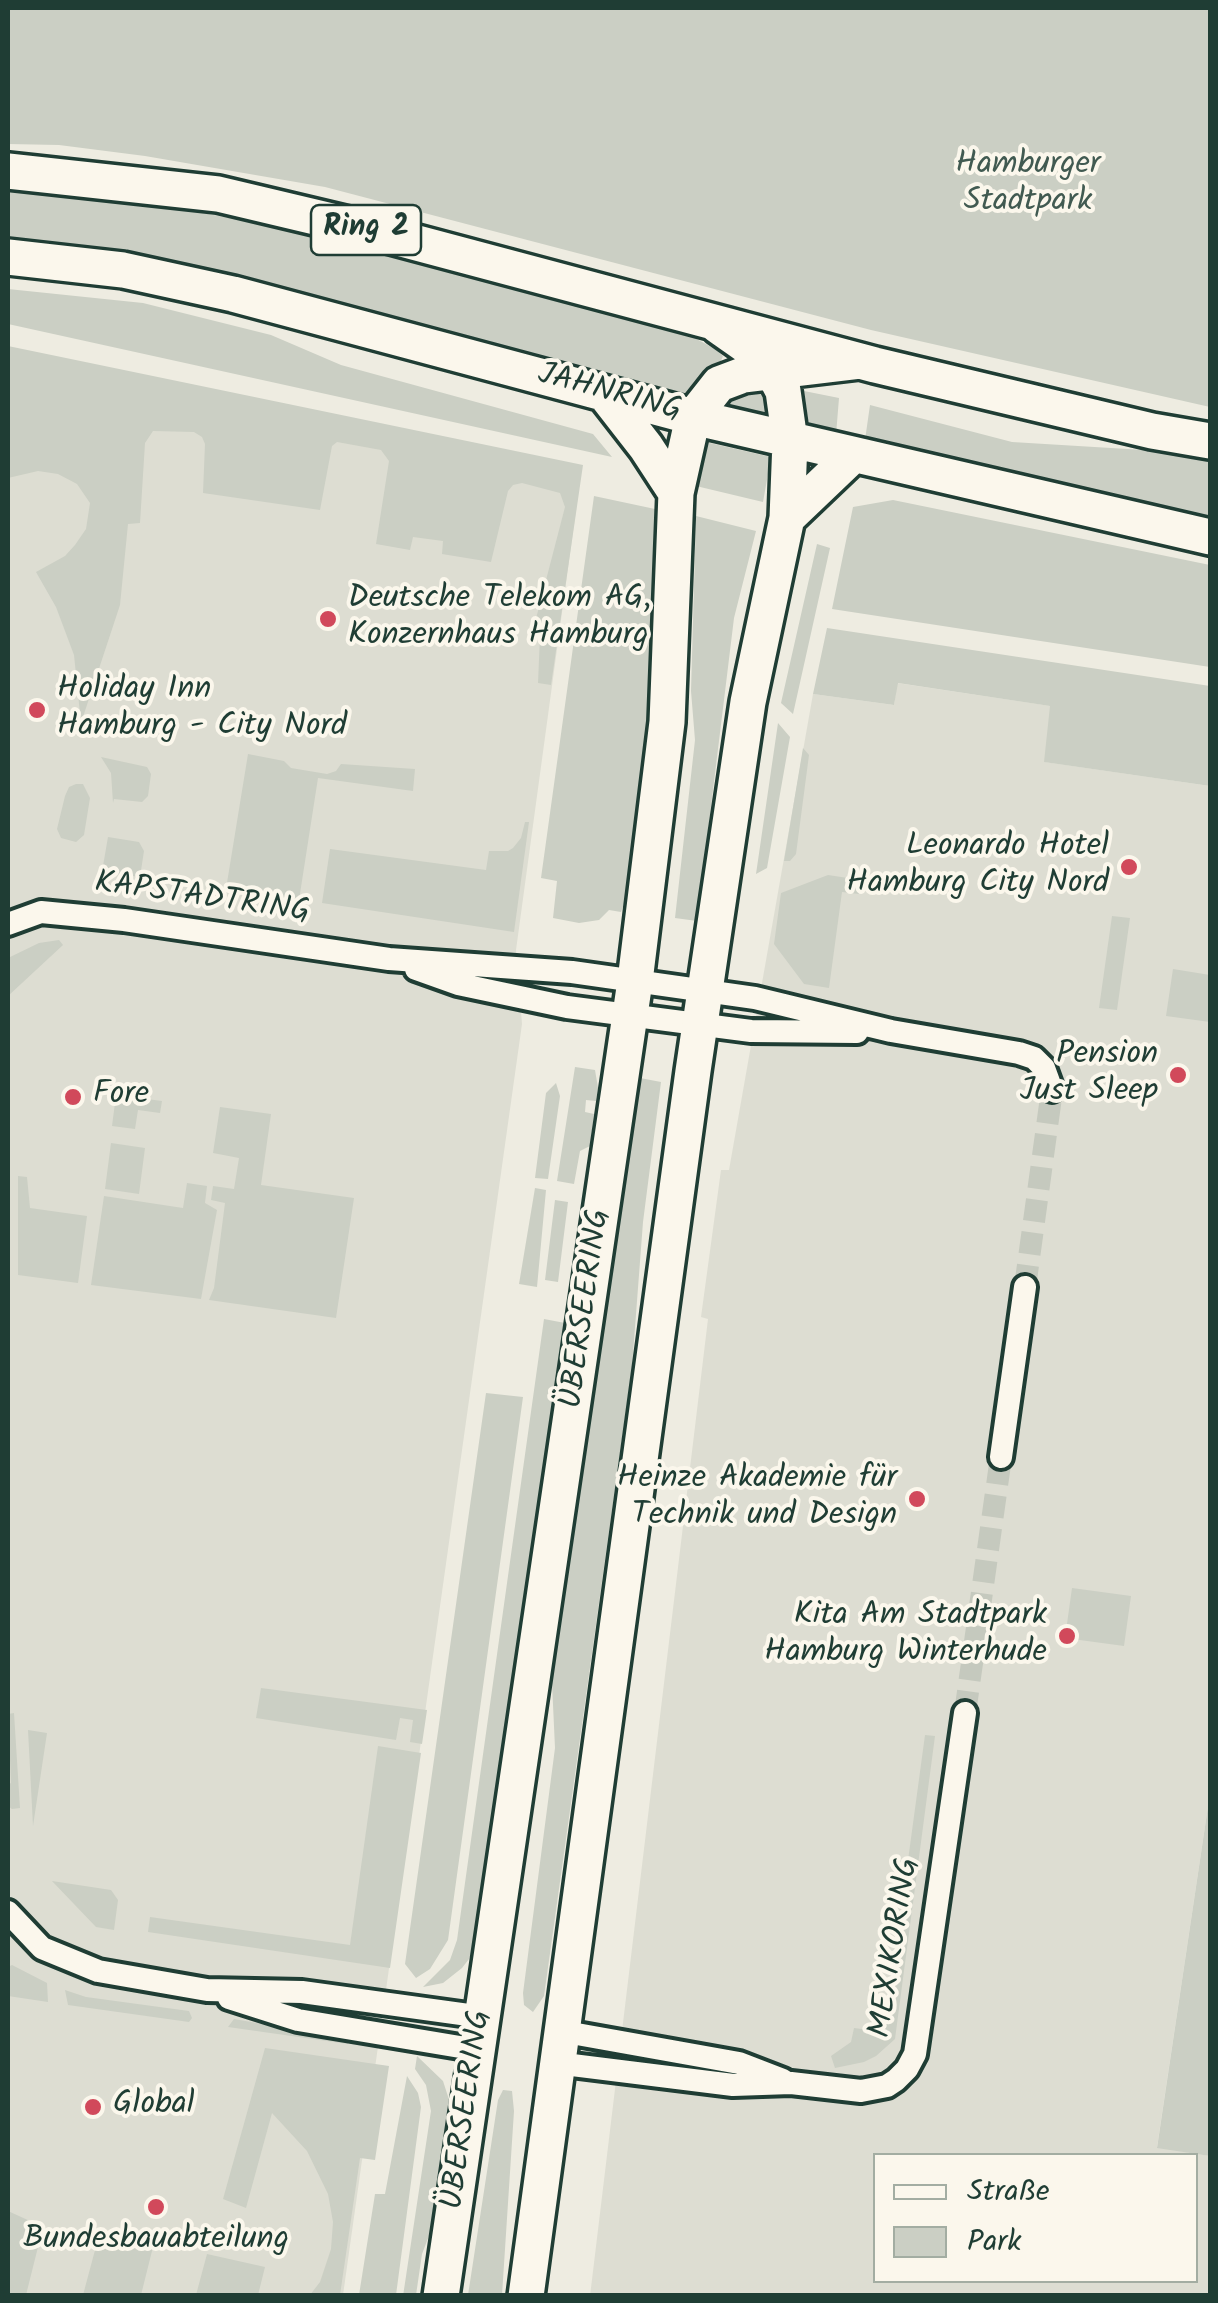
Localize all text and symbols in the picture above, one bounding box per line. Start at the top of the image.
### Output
park label: Hamburger Stadtpark [956,148,1100,223]
road number: Ring 2 [311,205,421,255]
street label: JAHNRING [533,357,685,433]
place label: Deutsche Telekom AG, Konzernhaus Hamburg [348,582,651,657]
marker: Deutsche Telekom AG, Konzernhaus Hamburg [317,608,339,630]
place label: Holiday Inn Hamburg - City Nord [57,673,347,748]
marker: Holiday Inn Hamburg - City Nord [26,699,48,721]
place label: Leonardo Hotel Hamburg City Nord [847,830,1109,905]
marker: Leonardo Hotel Hamburg City Nord [1118,856,1140,878]
street label: KAPSTADTRING [92,866,312,934]
place label: Pension Just Sleep [1020,1038,1158,1113]
marker: Pension Just Sleep [1167,1064,1189,1086]
place label: Fore [93,1078,149,1116]
marker: Fore [62,1086,84,1108]
street label: ÜBERSEERING [555,1207,621,1411]
place label: Heinze Akademie für Technik und Design [617,1462,897,1537]
marker: Heinze Akademie für Technik und Design [906,1488,928,1510]
place label: Kita Am Stadtpark Hamburg Winterhude [764,1599,1047,1674]
marker: Kita Am Stadtpark Hamburg Winterhude [1056,1625,1078,1647]
street label: MEXIKORING [864,1855,930,2041]
street label: ÜBERSEERING [436,2008,502,2212]
place label: Global [113,2088,195,2126]
marker: Global [82,2096,104,2118]
legend [873,2153,1198,2283]
text: Straße [967,2168,1050,2216]
marker: Bundesbauabteilung [145,2196,167,2218]
text: Park [967,2218,1021,2266]
place label: Bundesbauabteilung [23,2223,289,2261]

